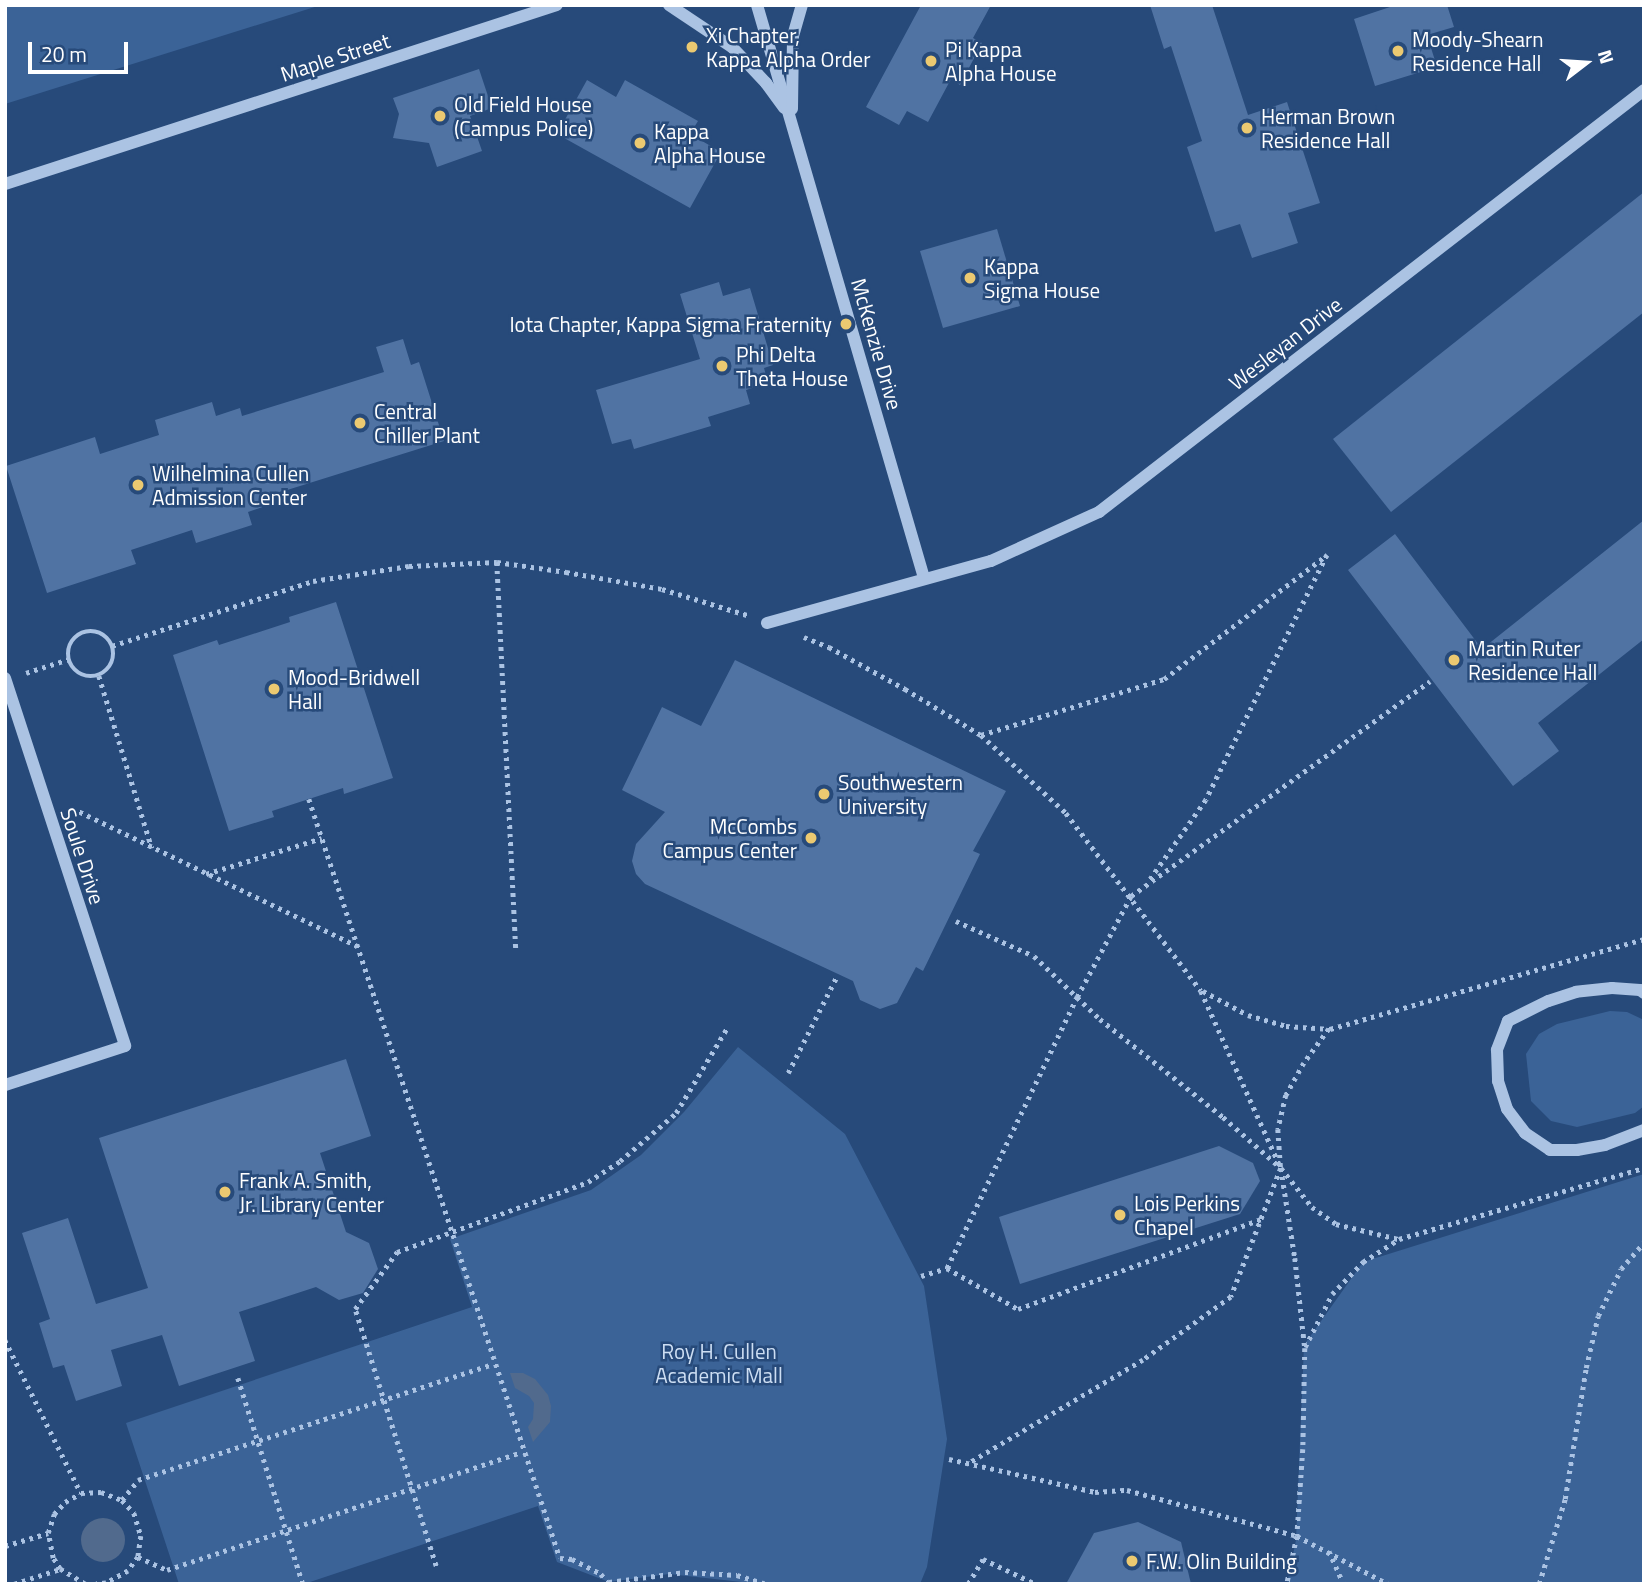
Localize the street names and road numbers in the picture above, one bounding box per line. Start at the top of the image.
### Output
street label: Maple Street [277,27,393,87]
street label: McKenzie Drive [846,275,908,413]
street label: Wesleyan Drive [1224,291,1346,395]
street label: Soule Drive [56,805,110,907]

